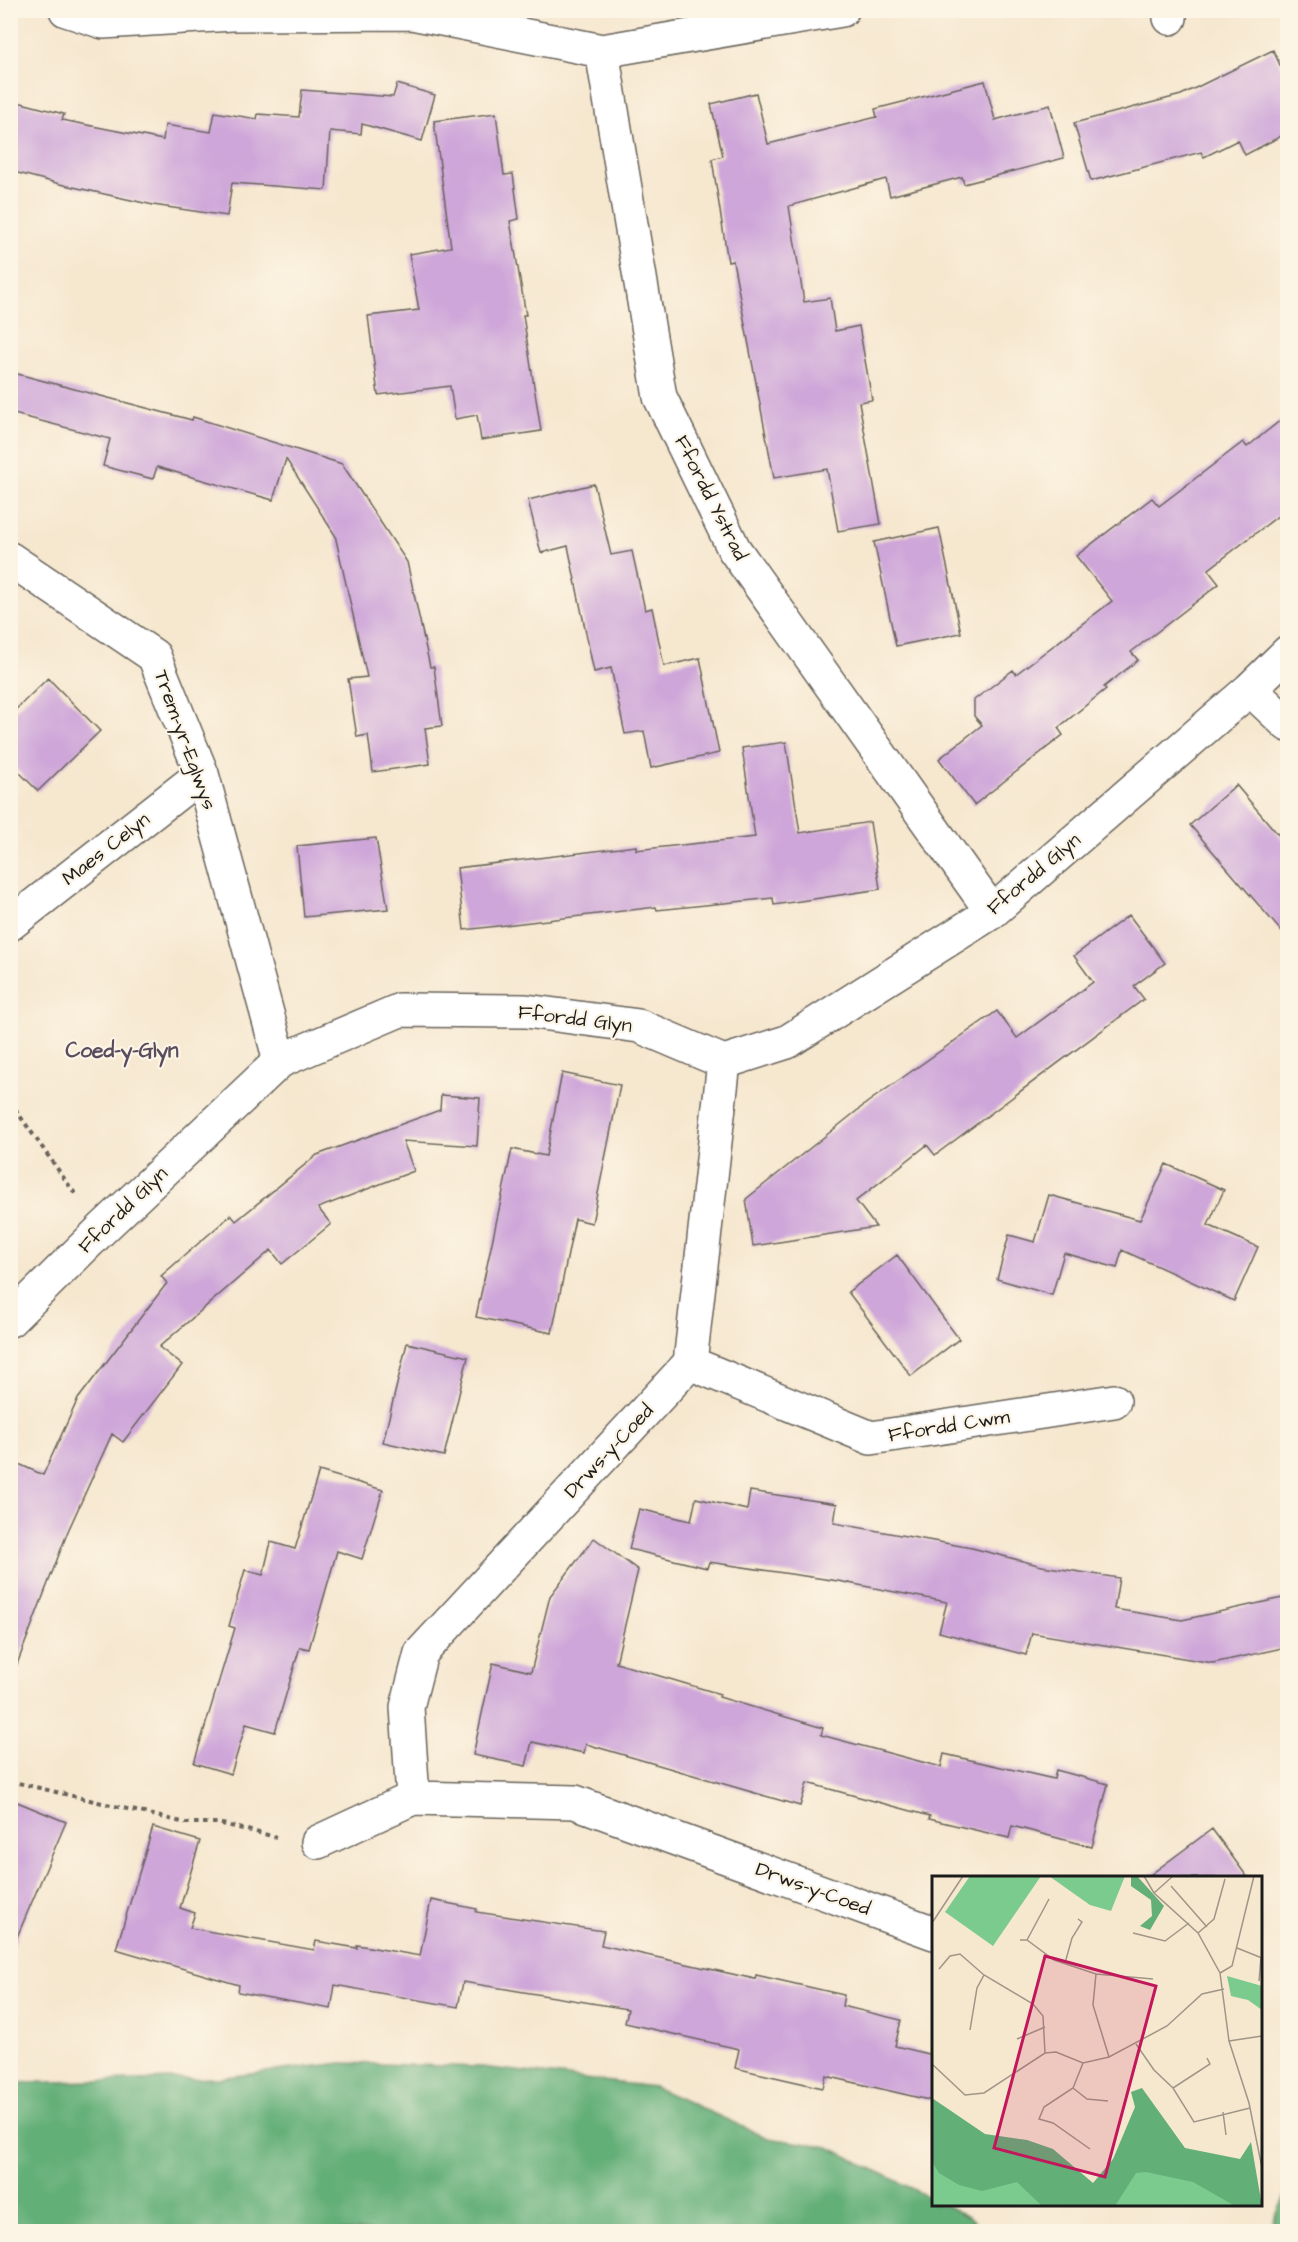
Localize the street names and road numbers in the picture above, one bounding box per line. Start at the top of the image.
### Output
street label: Ffordd Ystrad [667,431,755,565]
street label: Trem-yr-Eglwys [146,666,223,814]
street label: Maes Celyn [56,806,156,893]
street label: Ffordd Glyn [981,826,1087,922]
street label: Ffordd Glyn [516,998,634,1041]
street label: Ffordd Glyn [72,1160,175,1261]
street label: Drws-y-Coed [558,1398,661,1505]
street label: Ffordd Cwm [886,1403,1012,1449]
street label: Drws-y-Coed [751,1855,874,1924]

